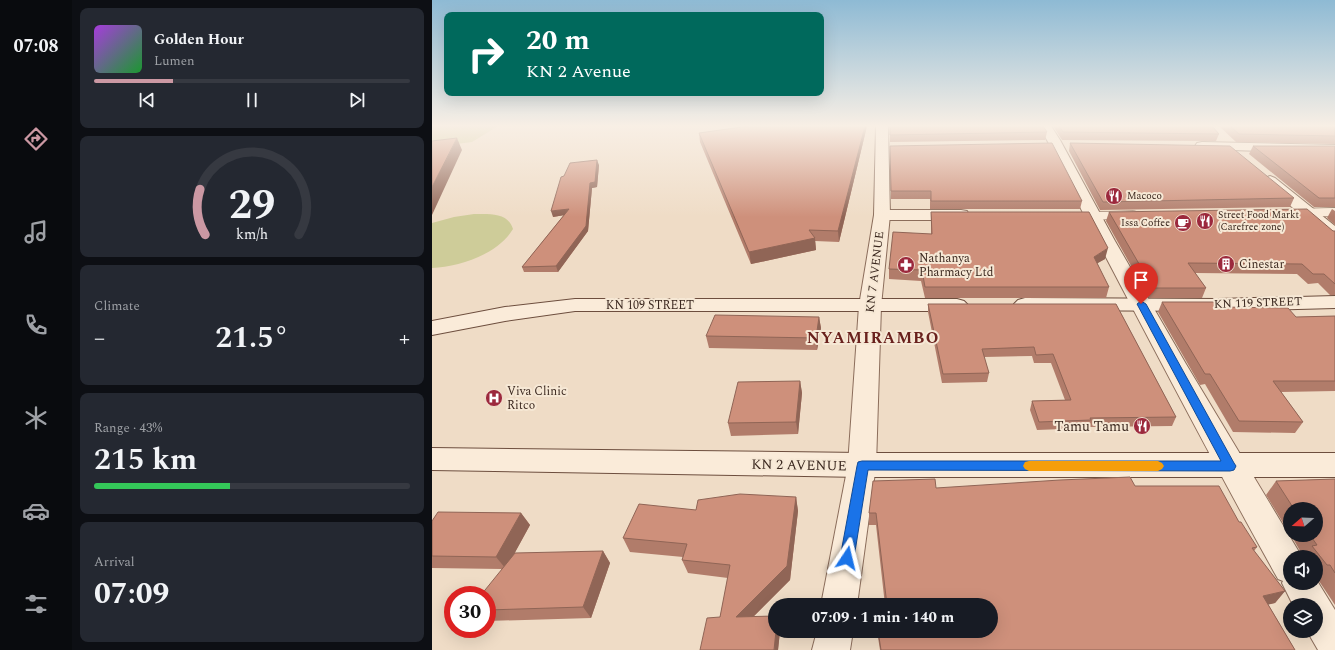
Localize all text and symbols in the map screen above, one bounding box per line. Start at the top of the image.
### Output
text: 20 m [526,19,590,62]
text: Golden Hour [154,28,244,51]
icon: right [460,28,512,80]
text: 07:08 [13,33,59,60]
text: Lumen [154,51,195,71]
text: KN 2 Avenue [526,58,631,85]
icon: previous [136,89,158,111]
icon: pause [241,89,263,111]
icon: next [346,89,368,111]
icon: directions [22,125,50,153]
text: 29 [229,173,275,236]
restaurant icon: Macoco [1104,186,1124,206]
place label: Macoco [1127,188,1162,204]
place label: Street Food Markt (Carefree zone) [1218,207,1299,235]
restaurant icon: Street Food Markt (Carefree zone) [1195,211,1215,231]
cafe icon: Issa Coffee [1173,213,1193,233]
place label: Issa Coffee [1121,215,1170,231]
icon: music [22,218,50,246]
text: km/h [236,223,268,245]
street label: KN 7 AVENUE [861,230,889,314]
place label: Nathanya Pharmacy Ltd [919,249,994,282]
building icon: Cinestar [1216,254,1236,274]
pharmacy icon: Nathanya Pharmacy Ltd [896,255,916,275]
place label: Cinestar [1239,255,1284,274]
pin [1124,263,1158,304]
icon: arrive [1130,269,1152,291]
street label: KN 119 STREET [1214,292,1302,314]
text: Climate [94,296,140,316]
street label: KN 109 STREET [606,296,694,315]
icon: phone [22,311,50,339]
text: 21.5° [215,315,289,361]
text: − [94,322,105,355]
text: + [399,322,410,355]
district label: NYAMIRAMBO [807,326,939,350]
place label: Viva Clinic Ritco [507,382,567,415]
hospital icon: Viva Clinic Ritco [484,388,504,408]
icon: climate [22,404,50,432]
place label: Tamu Tamu [1054,416,1129,437]
restaurant icon: Tamu Tamu [1132,416,1152,436]
text: Range · 43% [94,418,162,438]
text: 215 km [94,437,197,483]
street label: KN 2 AVENUE [751,454,847,476]
icon: car [22,497,50,525]
north arrow [1283,502,1323,542]
map controls [1283,502,1323,638]
position arrow [826,537,868,579]
button: sound [1283,550,1323,590]
text: Arrival [94,552,135,572]
text: 07:09 [94,571,169,617]
speed limit sign: 30 [444,586,496,638]
icon: filters [22,590,50,618]
button: layers [1283,598,1323,638]
text: 07:09 · 1 min · 140 m [812,606,954,629]

